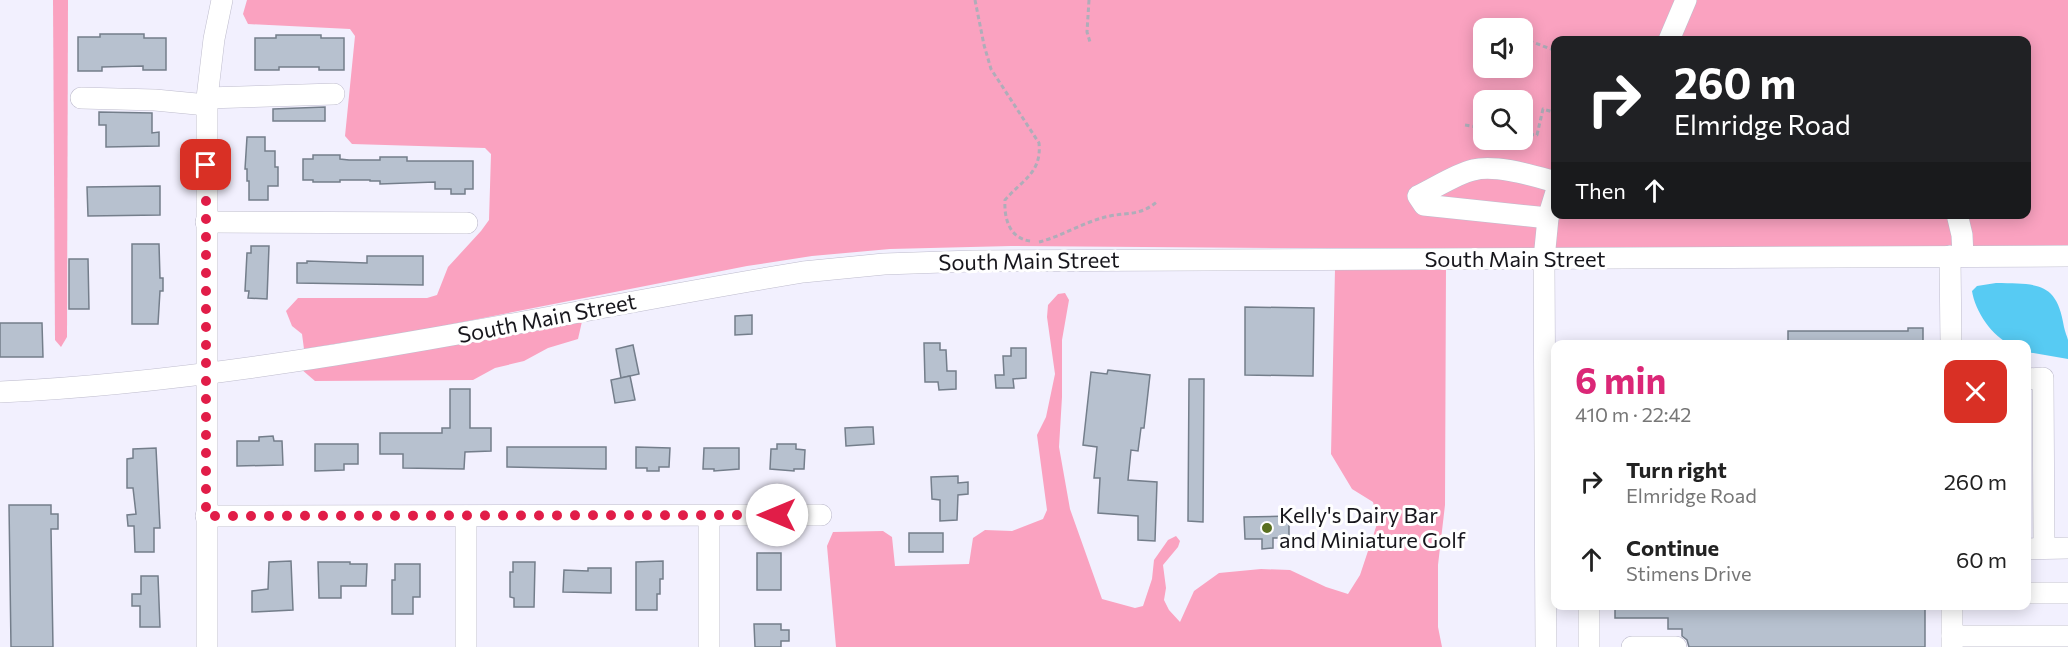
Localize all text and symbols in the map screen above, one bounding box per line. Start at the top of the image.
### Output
map controls [1473,18,1533,150]
button: sound [1473,18,1533,78]
text: 260 m [1674,56,1796,108]
icon: right [1575,60,1653,138]
button: search [1473,90,1533,150]
text: Elmridge Road [1674,108,1851,141]
pin [180,139,231,190]
icon: arrive [189,148,222,181]
icon: ahead [1638,174,1671,207]
text: Then [1575,177,1626,204]
street label: South Main Street [938,245,1120,276]
street label: South Main Street [1424,245,1606,272]
street label: South Main Street [455,287,638,348]
text: 6 min [1575,357,1666,401]
button: close [1944,360,2007,423]
text: 410 m · 22:42 [1575,402,1691,426]
text: Turn right [1626,456,1727,483]
icon: right [1575,465,1608,498]
text: 260 m [1944,468,2007,495]
position arrow [745,483,809,547]
text: Elmridge Road [1626,483,1757,507]
place label: Kelly's Dairy Bar and Miniature Golf [1279,501,1466,553]
marker: Kelly's Dairy Bar and Miniature Golf [1260,521,1274,535]
text: Continue [1626,534,1719,561]
icon: ahead [1575,543,1608,576]
text: 60 m [1956,546,2007,573]
text: Stimens Drive [1626,561,1752,585]

